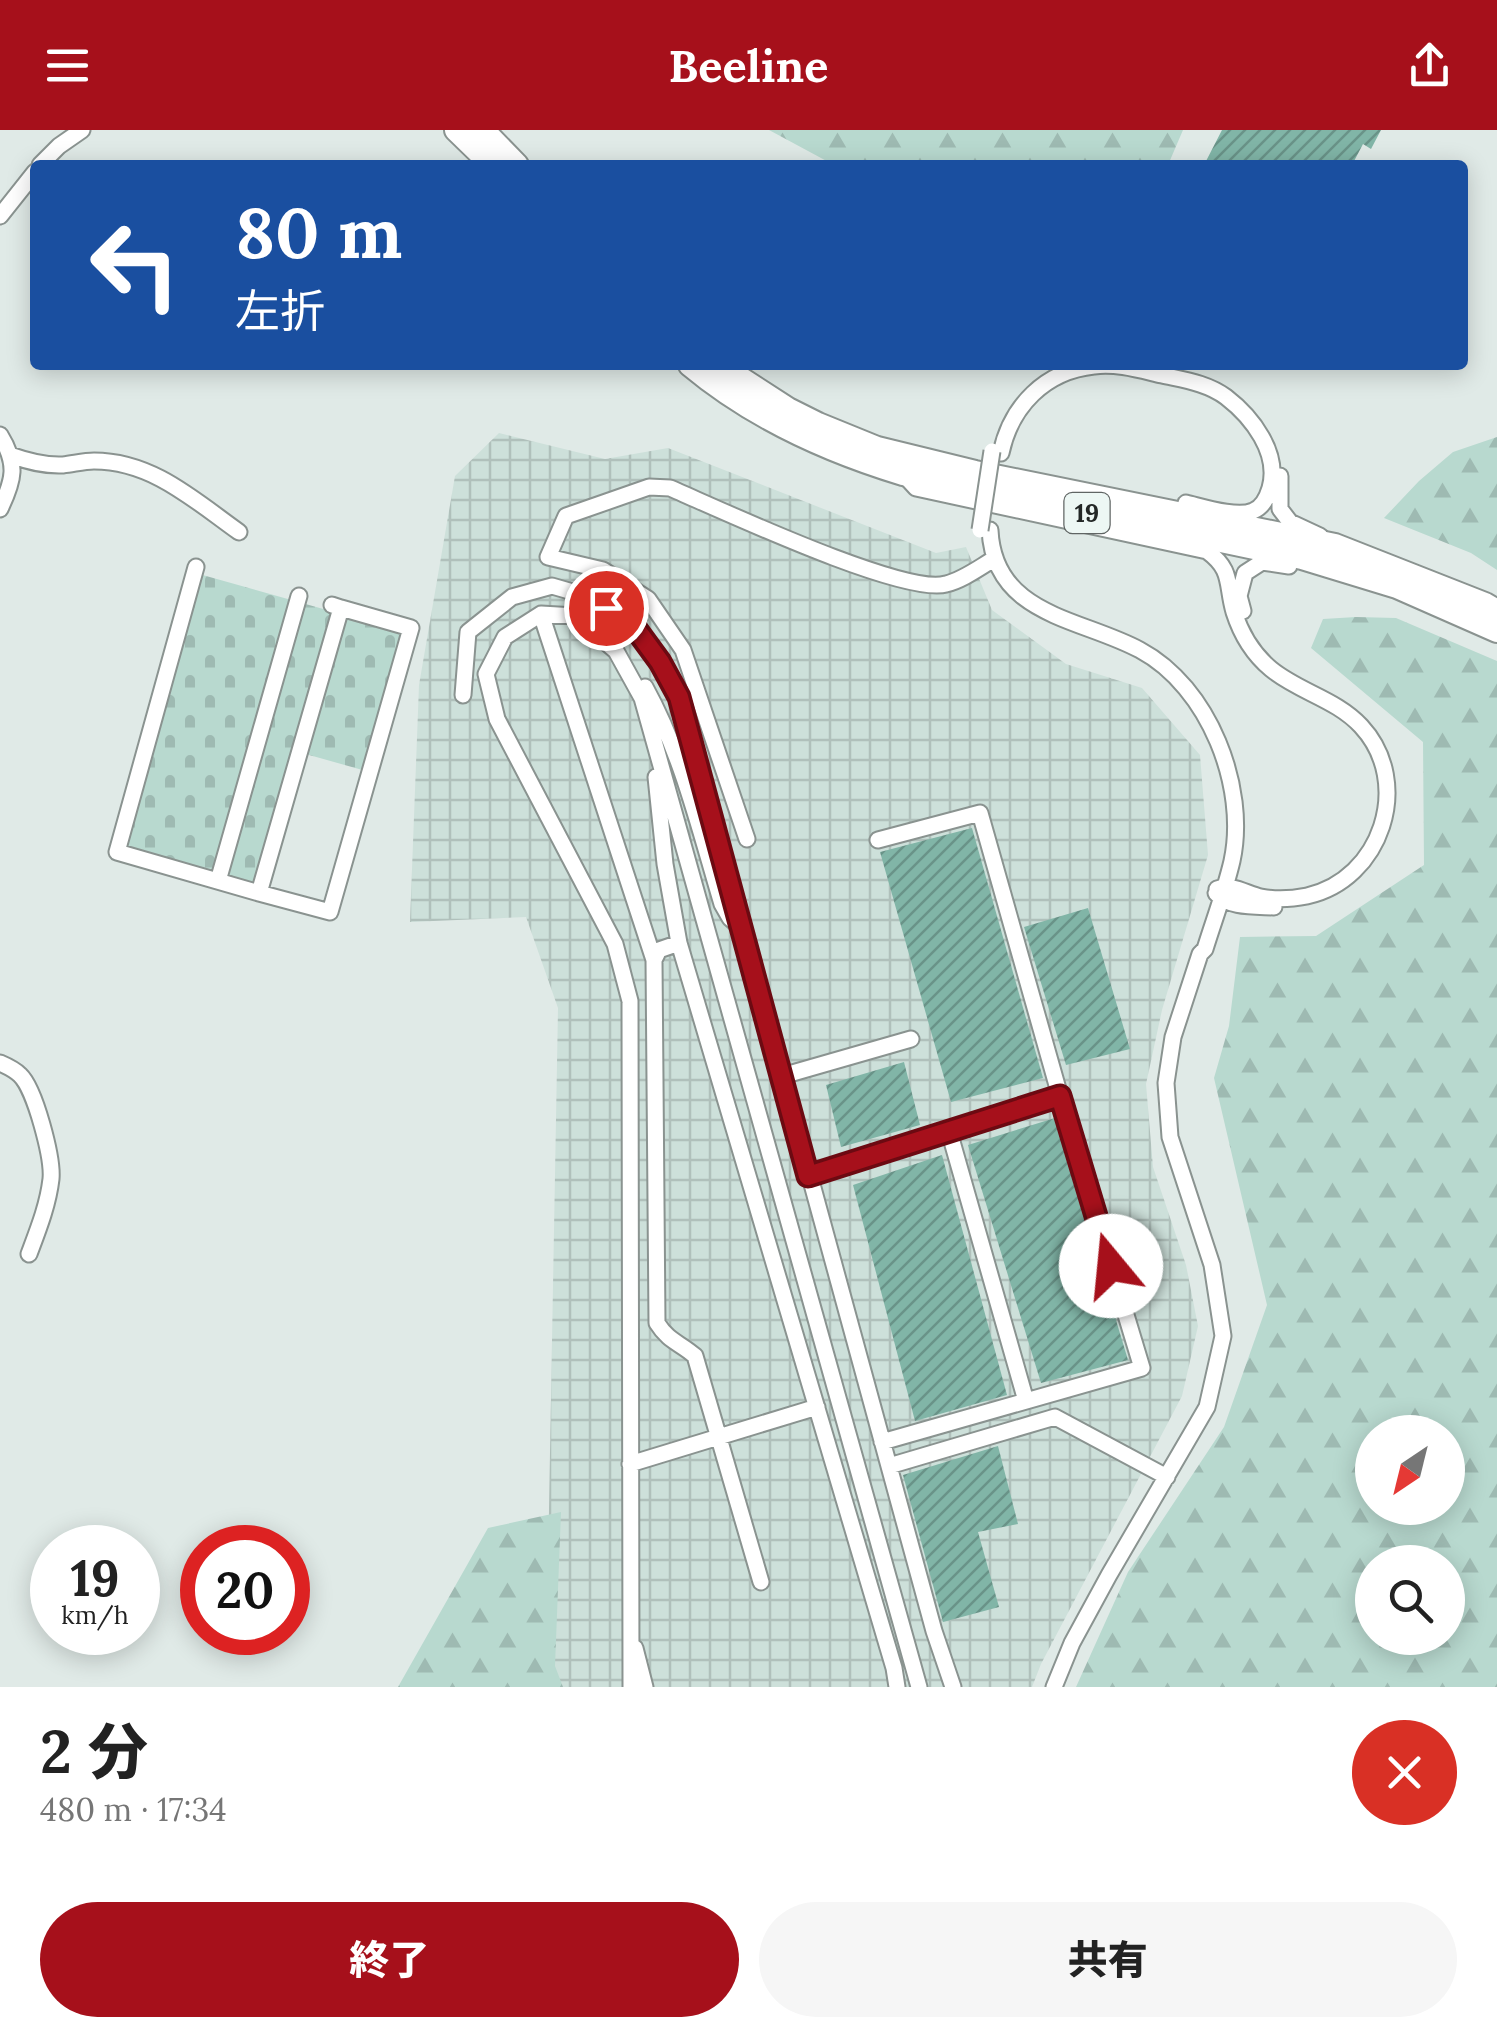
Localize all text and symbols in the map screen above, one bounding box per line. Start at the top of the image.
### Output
text: Beeline [669,37,828,94]
icon: menu [40,38,95,93]
icon: share [1402,38,1457,93]
text: 80 m [235,188,402,277]
icon: left [70,200,200,330]
text: 左折 [235,282,325,339]
road number: 19 [1064,493,1110,533]
pin [564,566,649,651]
icon: arrive [579,581,634,636]
position arrow [1059,1214,1163,1318]
north arrow [1355,1415,1465,1525]
map controls [1355,1415,1465,1655]
speed limit sign: 20 [180,1525,310,1655]
button: search [1355,1545,1465,1655]
text: 19 [70,1546,120,1610]
text: km/h [61,1599,129,1631]
text: 2 分 [40,1713,148,1789]
button: close [1352,1720,1457,1825]
text: 480 m · 17:34 [40,1789,227,1830]
button: 終了 [40,1902,739,2017]
button: 共有 [759,1902,1457,2017]

